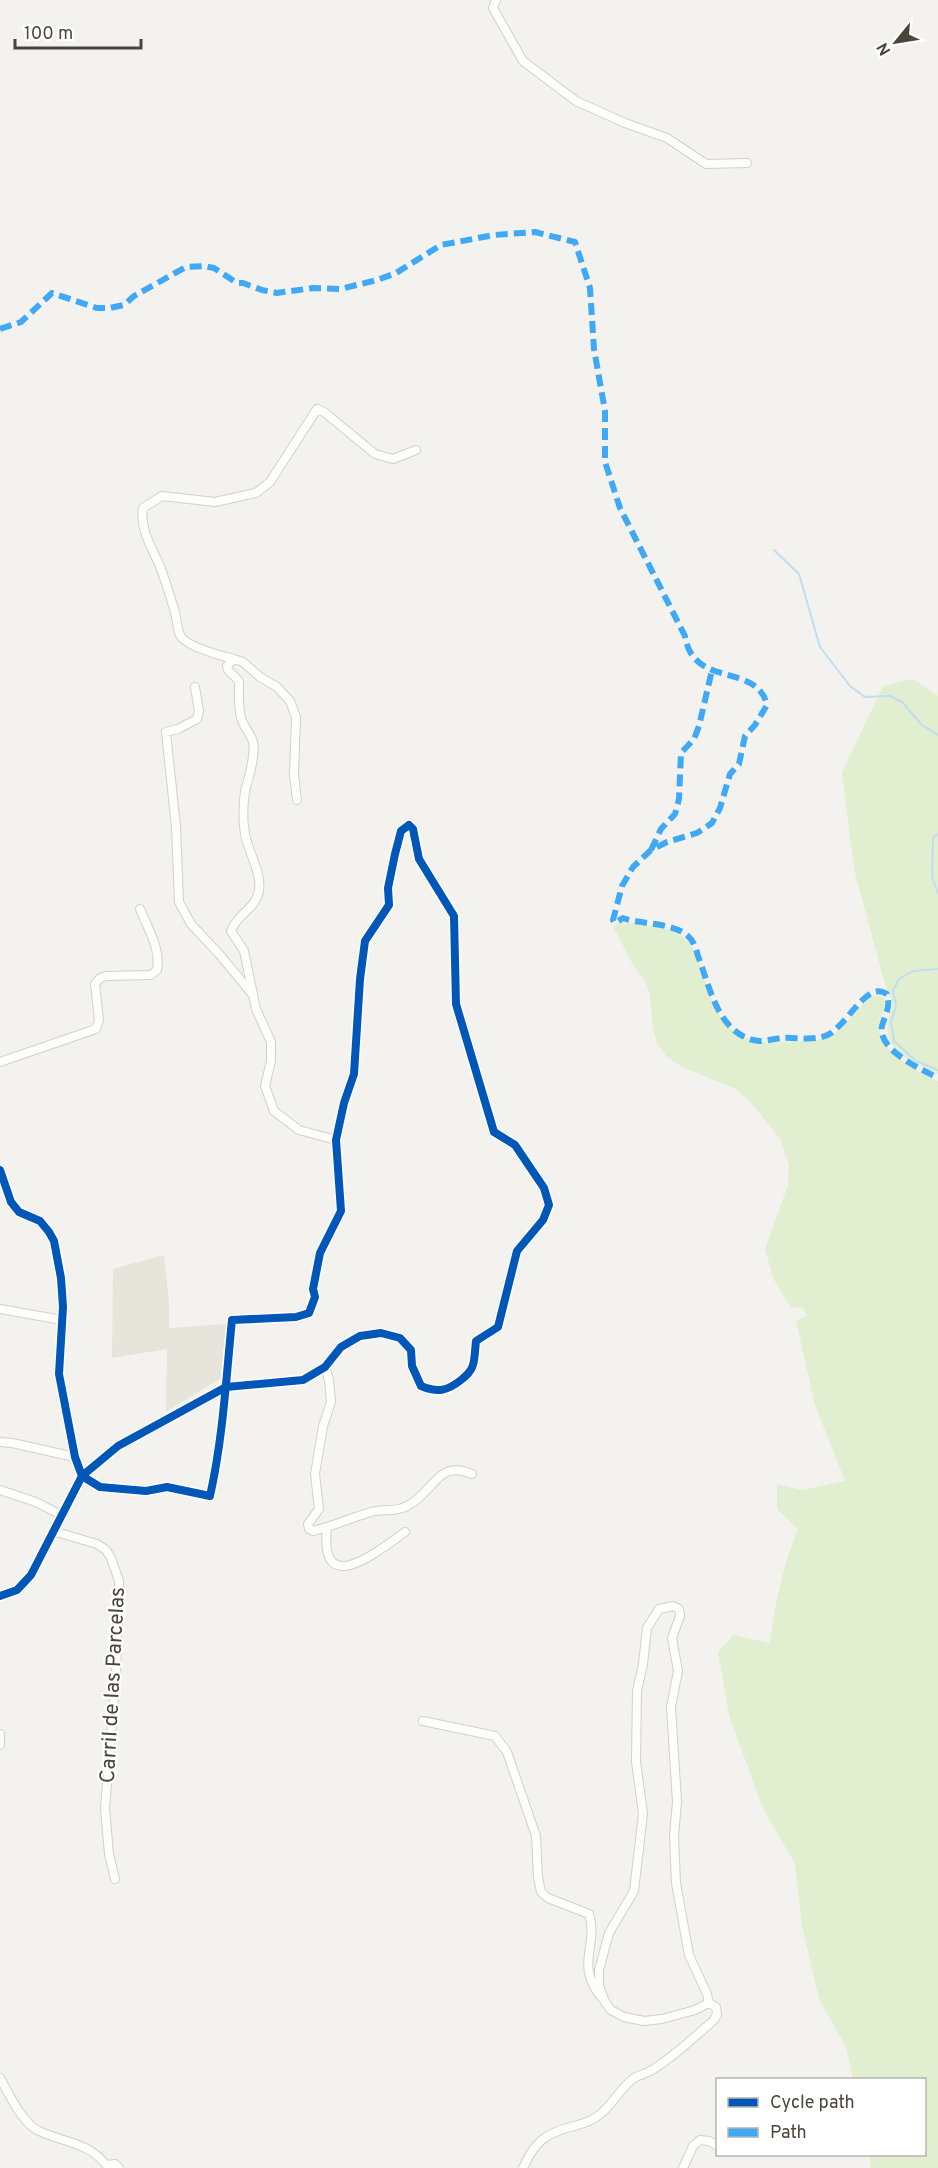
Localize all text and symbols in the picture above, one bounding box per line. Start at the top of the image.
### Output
scale bar [15,12,141,50]
north arrow [866,12,926,72]
text: 100 m [24,23,73,46]
text: N [873,39,896,58]
street label: Carril de las Parcelas [95,1586,132,1784]
legend [716,2078,926,2156]
text: Cycle path [770,2092,855,2115]
text: Path [770,2122,807,2145]

